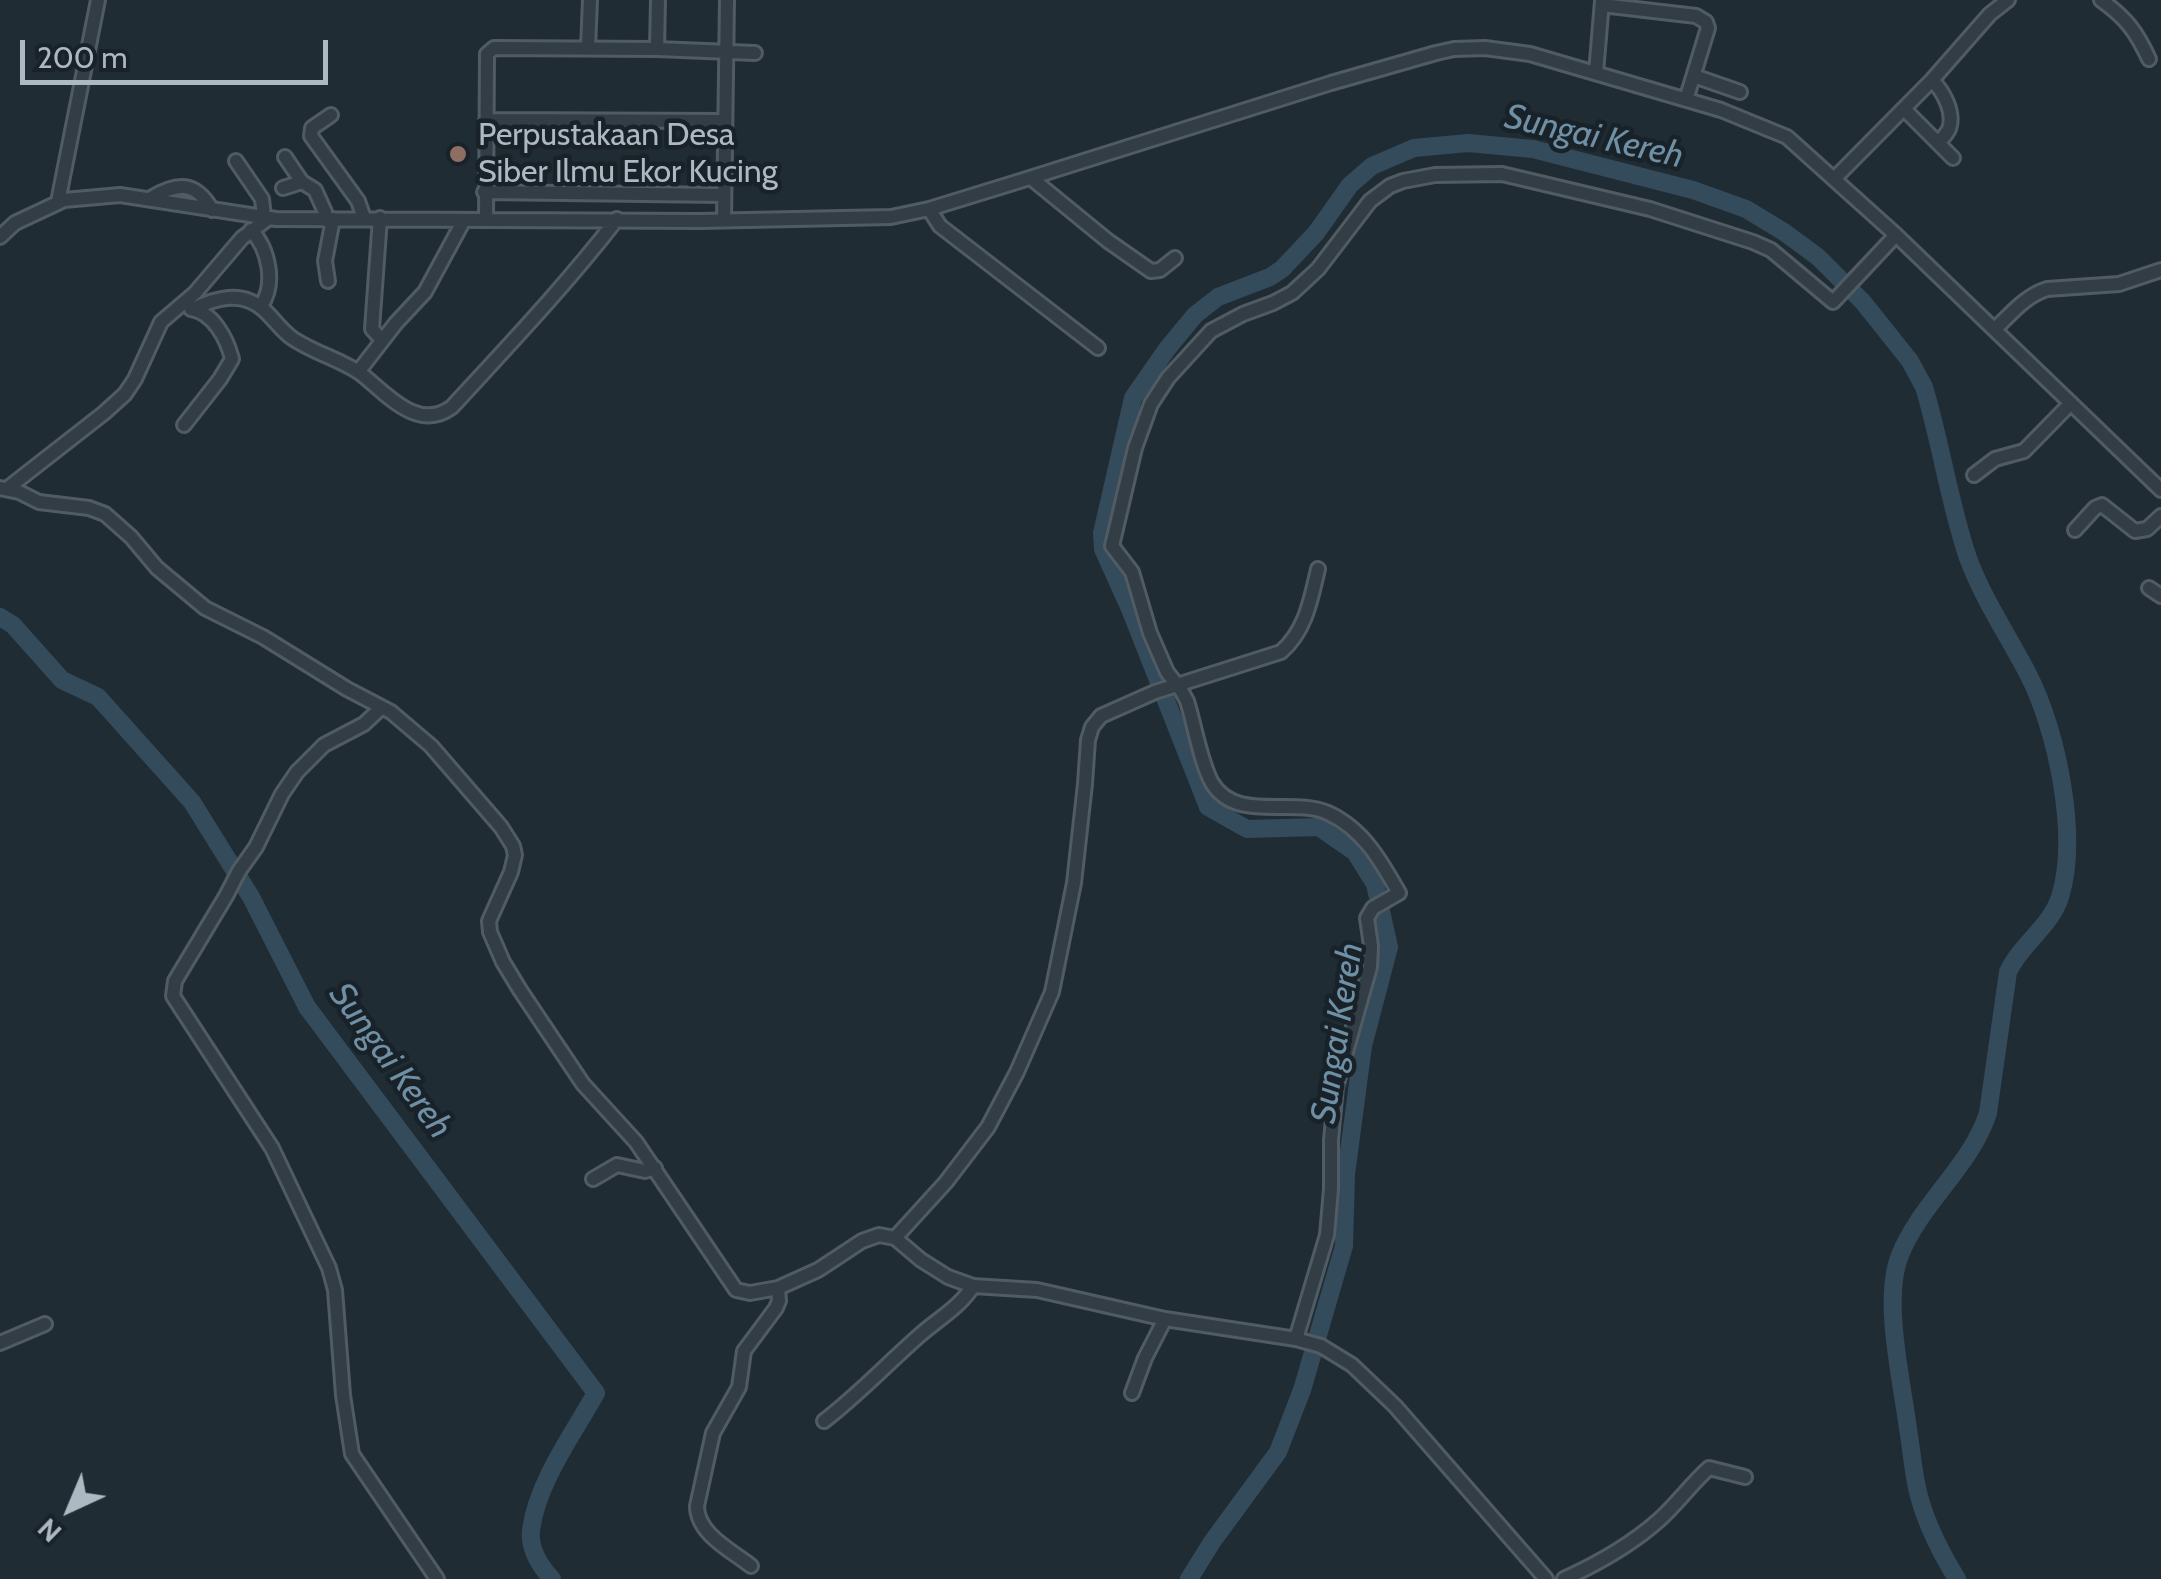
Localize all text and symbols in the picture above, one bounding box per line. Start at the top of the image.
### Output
scale bar [25,20,332,82]
text: 200 m [37,39,128,76]
water label: Sungai Kereh [1501,96,1687,178]
place label: Perpustakaan Desa Siber Ilmu Ekor Kucing [478,117,778,192]
marker: Perpustakaan Desa Siber Ilmu Ekor Kucing [447,143,469,165]
water label: Sungai Kereh [1303,940,1373,1126]
water label: Sungai Kereh [320,975,460,1147]
north arrow [20,1459,120,1559]
text: N [30,1511,68,1550]

